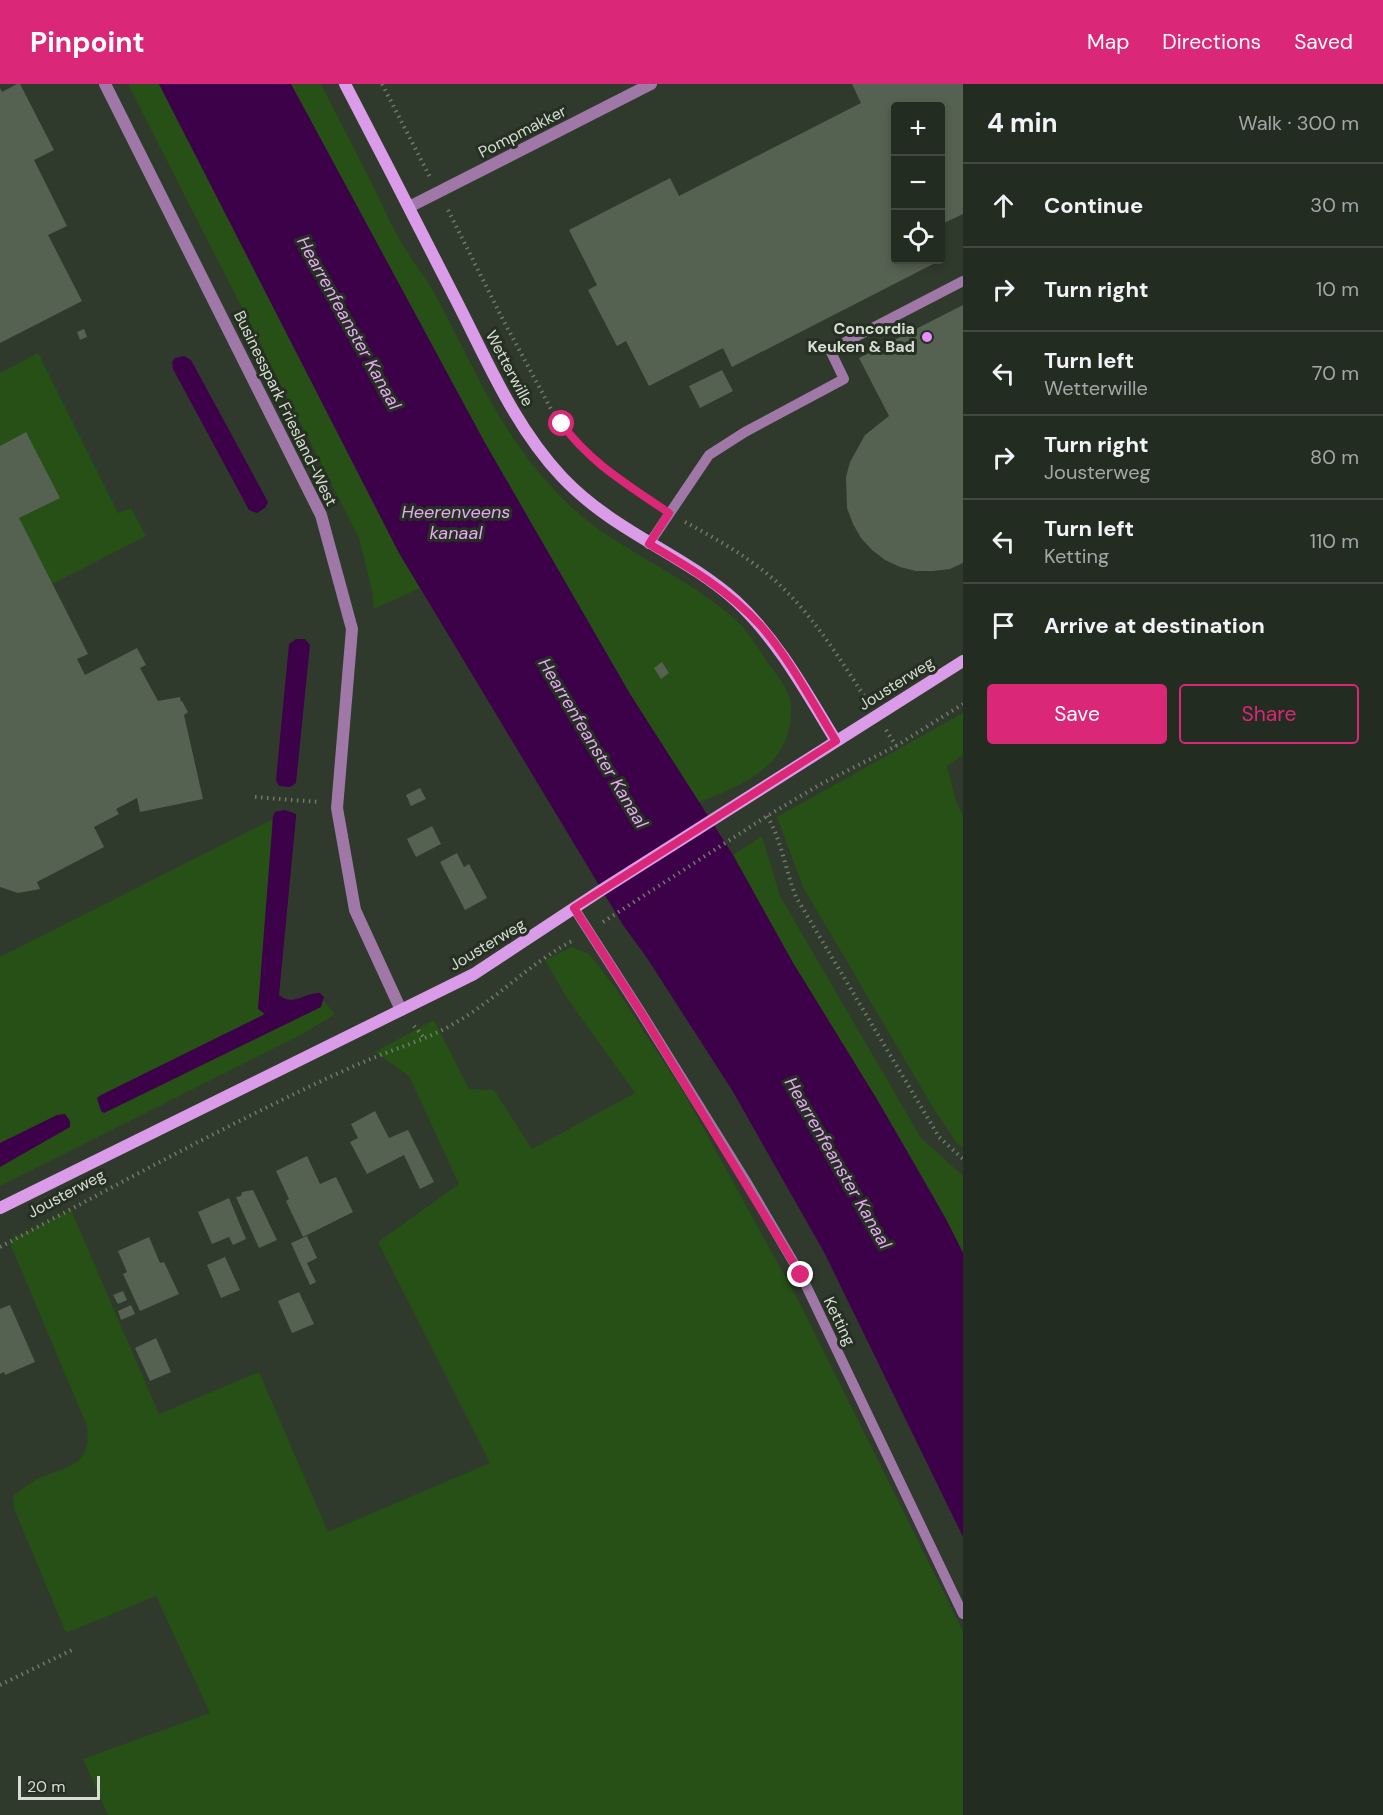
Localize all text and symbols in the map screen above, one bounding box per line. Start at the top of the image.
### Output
text: Pinpoint [30,24,145,61]
text: Map [1087,28,1129,56]
text: Directions [1162,28,1261,56]
text: Saved [1294,28,1353,56]
street label: Pompmakker [475,100,570,163]
map controls [891,102,945,264]
button: + [891,102,945,156]
text: 4 min [987,106,1058,140]
text: Walk · 300 m [1238,110,1359,136]
button: − [891,156,945,210]
icon: ahead [987,189,1020,222]
text: Continue [1044,191,1143,220]
text: 30 m [1310,192,1359,218]
button: locate [891,210,945,264]
water label: Hearrenfeanster Kanaal [291,232,407,415]
icon: right [987,273,1020,306]
text: Turn right [1044,275,1149,304]
text: 10 m [1316,276,1359,302]
street label: Businesspark Friesland-West [229,307,342,509]
place label: Concordia Keuken & Bad [808,318,915,357]
street label: Wetterwille [481,327,538,410]
marker: Concordia Keuken & Bad [920,330,934,344]
text: Turn left [1044,346,1134,375]
icon: left [987,357,1020,390]
text: 70 m [1312,360,1359,386]
text: Wetterwille [1044,375,1148,401]
route start [548,410,574,436]
text: Turn right [1044,430,1149,459]
icon: right [987,441,1020,474]
text: 80 m [1310,444,1359,470]
text: Jousterweg [1044,459,1151,485]
water label: Heerenveens kanaal [402,500,510,545]
text: Turn left [1044,514,1134,543]
icon: left [987,525,1020,558]
text: 110 m [1310,528,1359,554]
text: Ketting [1044,543,1109,569]
icon: arrive [987,609,1020,642]
text: Arrive at destination [1044,611,1265,640]
street label: Jousterweg [855,652,938,715]
water label: Hearrenfeanster Kanaal [533,653,654,833]
button: Save [987,684,1167,744]
button: Share [1179,684,1359,744]
street label: Jousterweg [445,913,529,975]
water label: Hearrenfeanster Kanaal [779,1073,898,1254]
street label: Jousterweg [24,1164,109,1223]
route end [787,1261,813,1287]
street label: Ketting [819,1293,860,1349]
scale bar [18,1773,100,1800]
text: 20 m [27,1776,66,1797]

